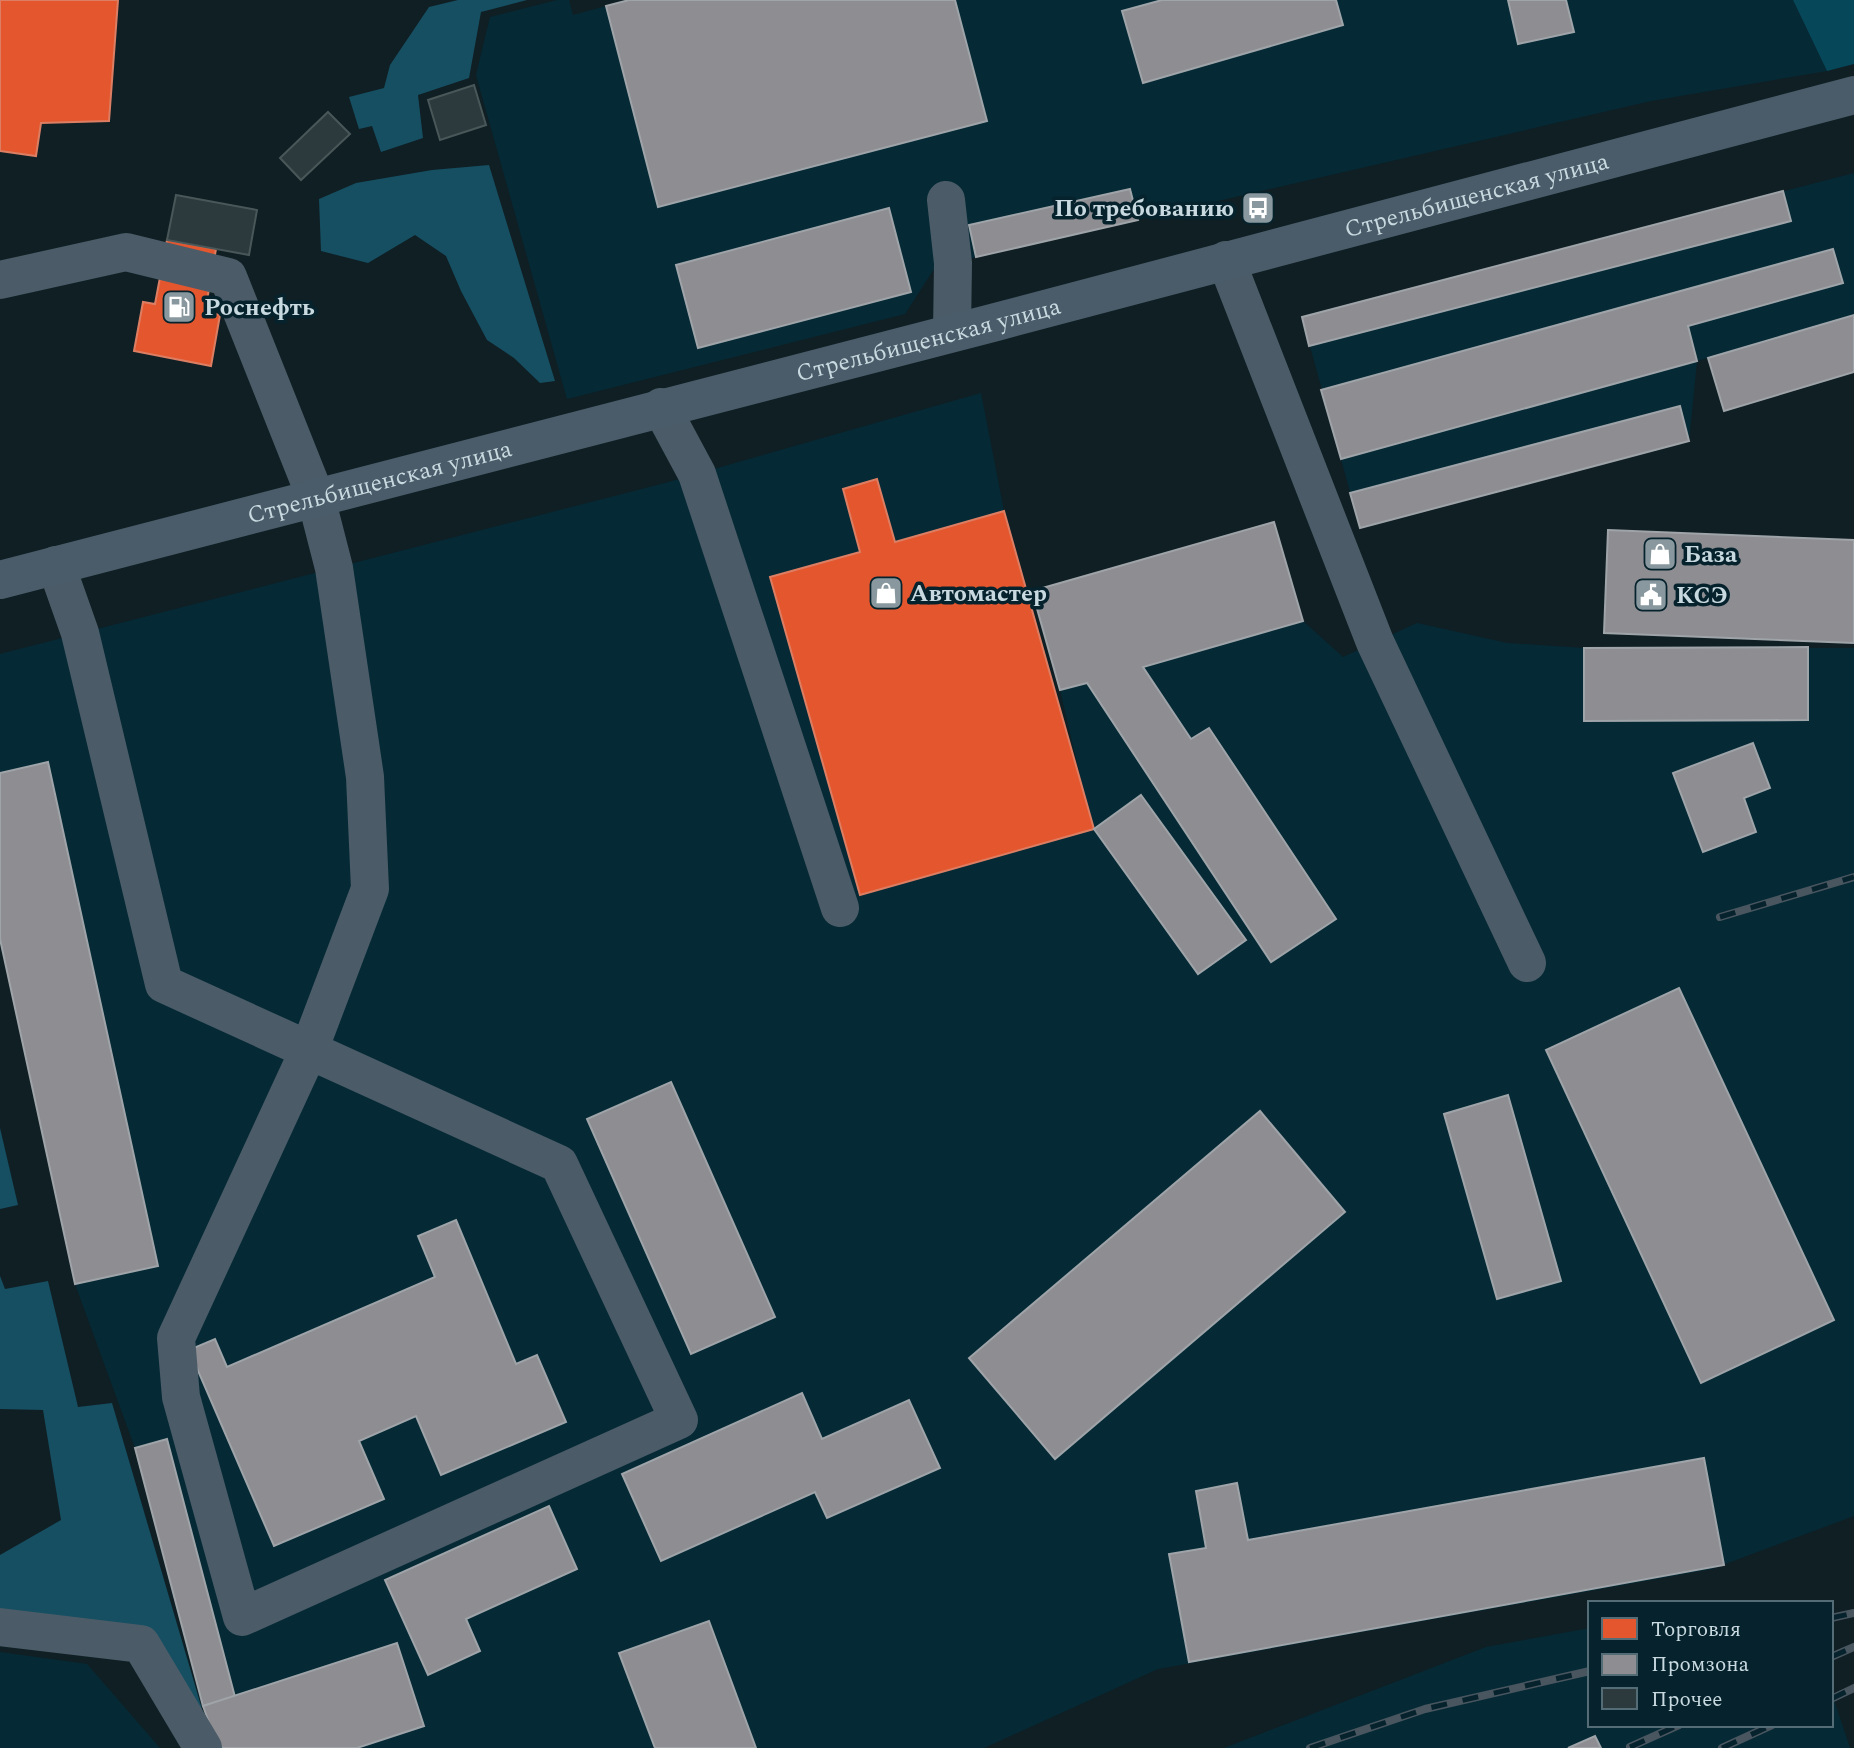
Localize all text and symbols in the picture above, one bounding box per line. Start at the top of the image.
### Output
street label: Стрельбищенская улица [1341,144,1613,248]
bus stop icon: По требованию [1239,189,1277,227]
place label: По требованию [1054,191,1234,227]
fuel station icon: Роснефть [160,288,198,326]
street label: Стрельбищенская улица [792,289,1065,392]
place label: Роснефть [204,290,315,326]
street label: Стрельбищенская улица [243,431,516,534]
shop icon: База [1641,535,1679,573]
place label: База [1684,537,1738,573]
shop icon: Автомастер [867,574,905,612]
place label: Автомастер [910,576,1047,612]
public building icon: КСЭ [1632,576,1670,614]
place label: КСЭ [1676,578,1728,614]
legend [1588,1601,1833,1727]
text: Торговля [1651,1614,1741,1646]
text: Промзона [1651,1649,1750,1681]
text: Прочее [1651,1684,1722,1716]

